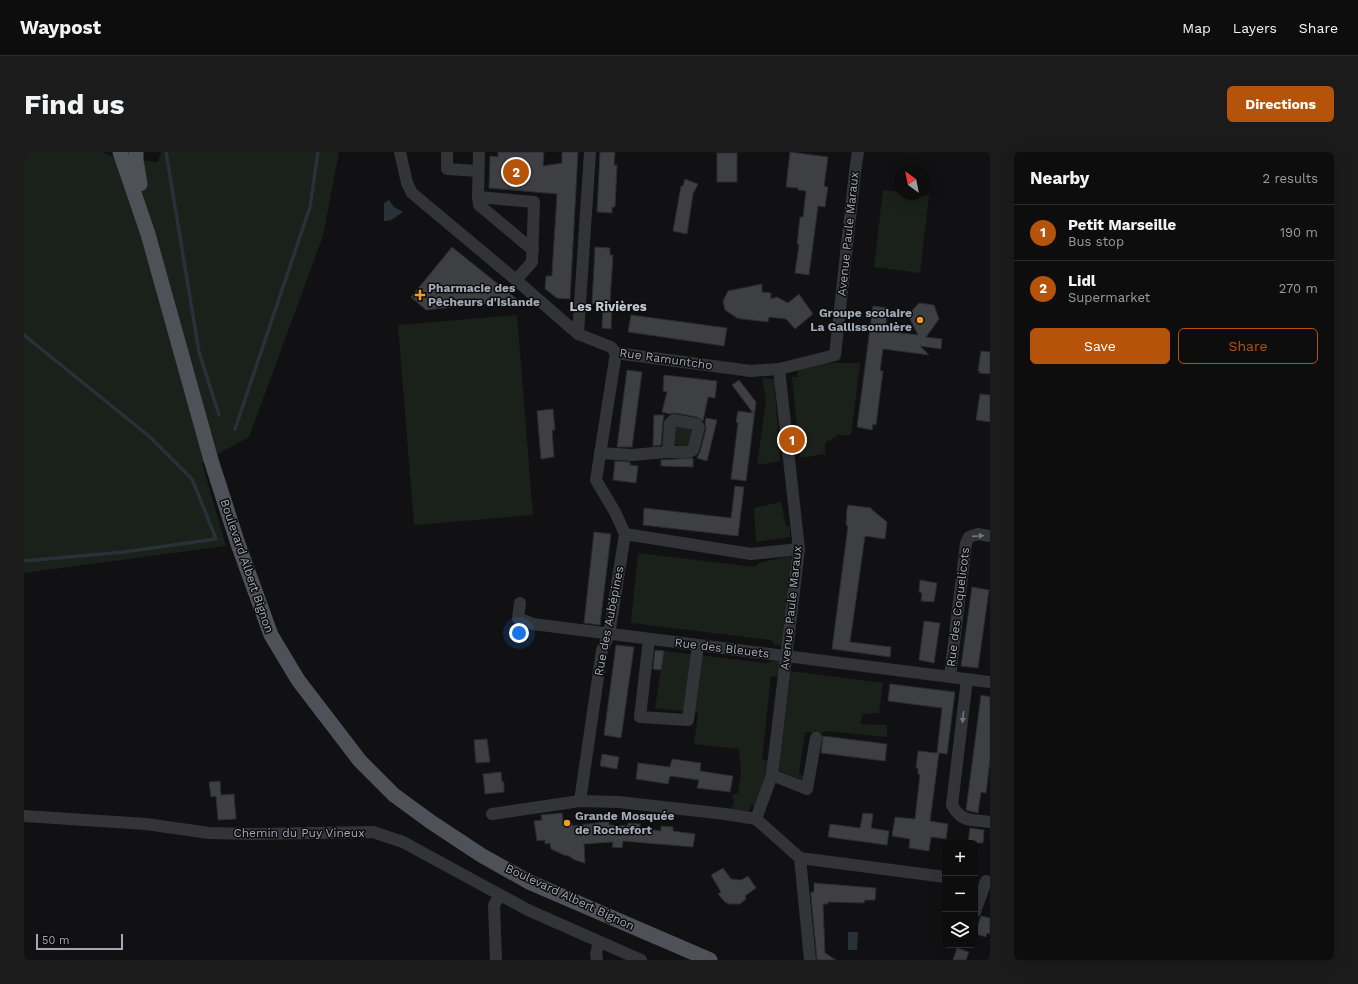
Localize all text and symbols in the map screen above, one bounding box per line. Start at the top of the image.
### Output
text: Waypost [20,16,101,39]
text: Map [1182,20,1211,36]
text: Layers [1233,20,1277,36]
text: Share [1299,20,1338,36]
button: Directions [1227,86,1334,122]
text: Find us [24,88,124,121]
pin: 2 [503,157,529,187]
north arrow [894,164,930,200]
text: Nearby [1030,168,1089,188]
street label: Avenue Paule Maraux [835,171,861,297]
text: 2 results [1263,171,1318,186]
text: Petit Marseille [1068,216,1176,234]
text: 1 [1040,225,1046,240]
text: 190 m [1280,225,1318,240]
text: Bus stop [1068,234,1124,249]
text: Lidl [1068,272,1096,290]
place label: Pharmacie des Pêcheurs d'Islande [428,281,540,309]
text: 2 [1039,281,1047,296]
text: 270 m [1279,281,1318,296]
marker: Pharmacie des Pêcheurs d'Islande [415,290,425,300]
text: Supermarket [1068,290,1150,305]
district label: Les Rivières [569,299,647,314]
place label: Groupe scolaire La Gallissonnière [810,306,912,334]
marker: Groupe scolaire La Gallissonnière [915,315,925,325]
button: Save [1030,328,1170,364]
button: Share [1178,328,1318,364]
street label: Rue Ramuntcho [619,346,713,372]
pin: 1 [779,425,805,455]
street label: Boulevard Albert Bignon [217,497,277,635]
one-way arrow [972,532,985,539]
street label: Avenue Paule Maraux [778,545,804,671]
street label: Rue des Coquelicots [944,546,972,668]
street label: Rue des Aubépines [591,565,627,677]
your location [509,623,529,643]
street label: Rue des Bleuets [674,635,770,661]
one-way arrow [959,711,966,723]
place label: Grande Mosquée de Rochefort [575,809,674,837]
marker: Grande Mosquée de Rochefort [562,818,572,828]
street label: Chemin du Puy Vineux [233,826,365,840]
map controls [942,840,978,948]
button: + [942,840,978,876]
street label: Boulevard Albert Bignon [503,861,637,933]
button: − [942,876,978,912]
button: layers [942,912,978,948]
scale bar [36,932,123,951]
text: 50 m [42,934,69,947]

